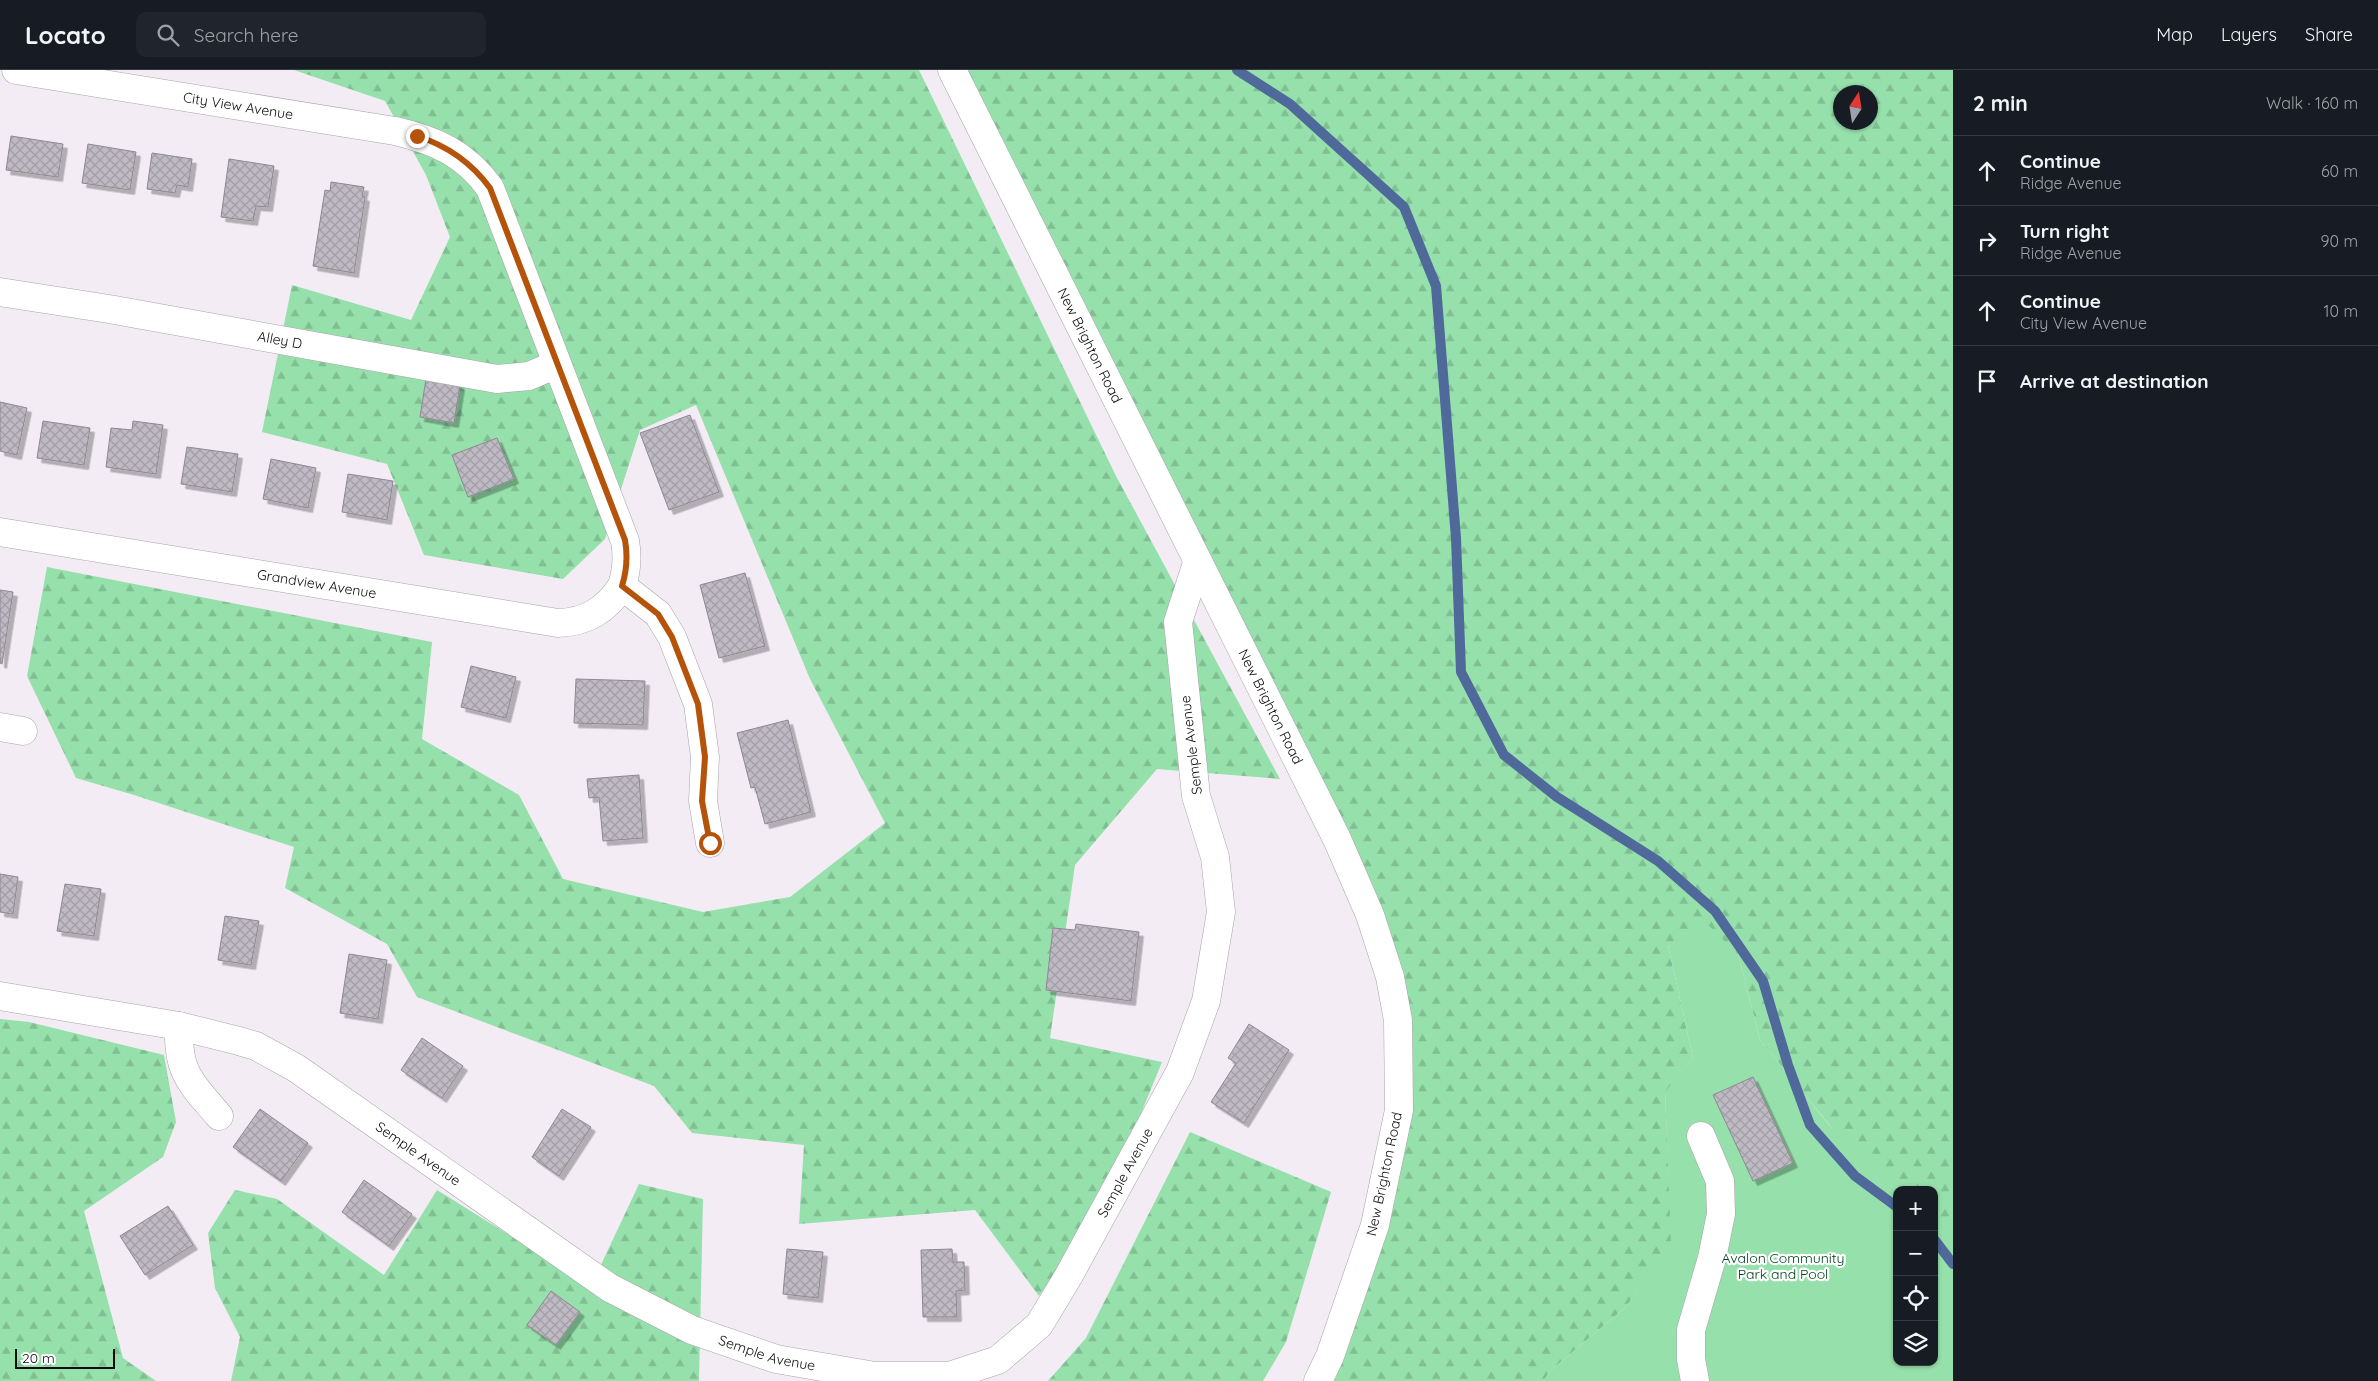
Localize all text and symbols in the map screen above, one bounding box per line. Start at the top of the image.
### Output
search box [136,12,486,57]
text: Locato [25,20,106,50]
icon: search [154,21,182,49]
text: Search here [194,23,299,47]
text: Map [2156,23,2193,46]
text: Layers [2221,23,2277,46]
text: Share [2305,23,2353,46]
north arrow [1833,85,1878,130]
street label: City View Avenue [182,88,295,123]
text: 2 min [1973,90,2028,116]
text: Walk · 160 m [2266,93,2358,113]
route end [406,125,429,148]
text: Continue [2020,149,2101,173]
icon: ahead [1973,157,2001,185]
text: 60 m [2321,161,2358,181]
text: Ridge Avenue [2020,173,2122,193]
text: Turn right [2020,219,2109,243]
icon: right [1973,227,2001,255]
text: 90 m [2321,231,2358,251]
text: Ridge Avenue [2020,243,2122,263]
street label: New Brighton Road [1054,285,1126,406]
text: Continue [2020,289,2101,313]
icon: ahead [1973,297,2001,325]
text: 10 m [2324,301,2358,321]
text: City View Avenue [2020,313,2147,333]
street label: Alley D [256,327,304,353]
icon: arrive [1973,367,2001,395]
text: Arrive at destination [2020,369,2209,393]
street label: Grandview Avenue [256,565,378,602]
street label: New Brighton Road [1234,646,1307,767]
street label: Semple Avenue [1176,694,1206,796]
route start [699,832,722,855]
street label: New Brighton Road [1362,1110,1406,1238]
street label: Semple Avenue [372,1118,464,1190]
street label: Semple Avenue [1093,1124,1157,1221]
map controls [1893,1186,1938,1366]
button: + [1893,1186,1938,1231]
button: − [1893,1231,1938,1276]
park label: Avalon Community Park and Pool [1722,1249,1844,1283]
button: locate [1893,1276,1938,1321]
button: layers [1893,1321,1938,1366]
street label: Semple Avenue [716,1331,817,1375]
scale bar [15,1346,115,1369]
text: 20 m [22,1349,55,1367]

